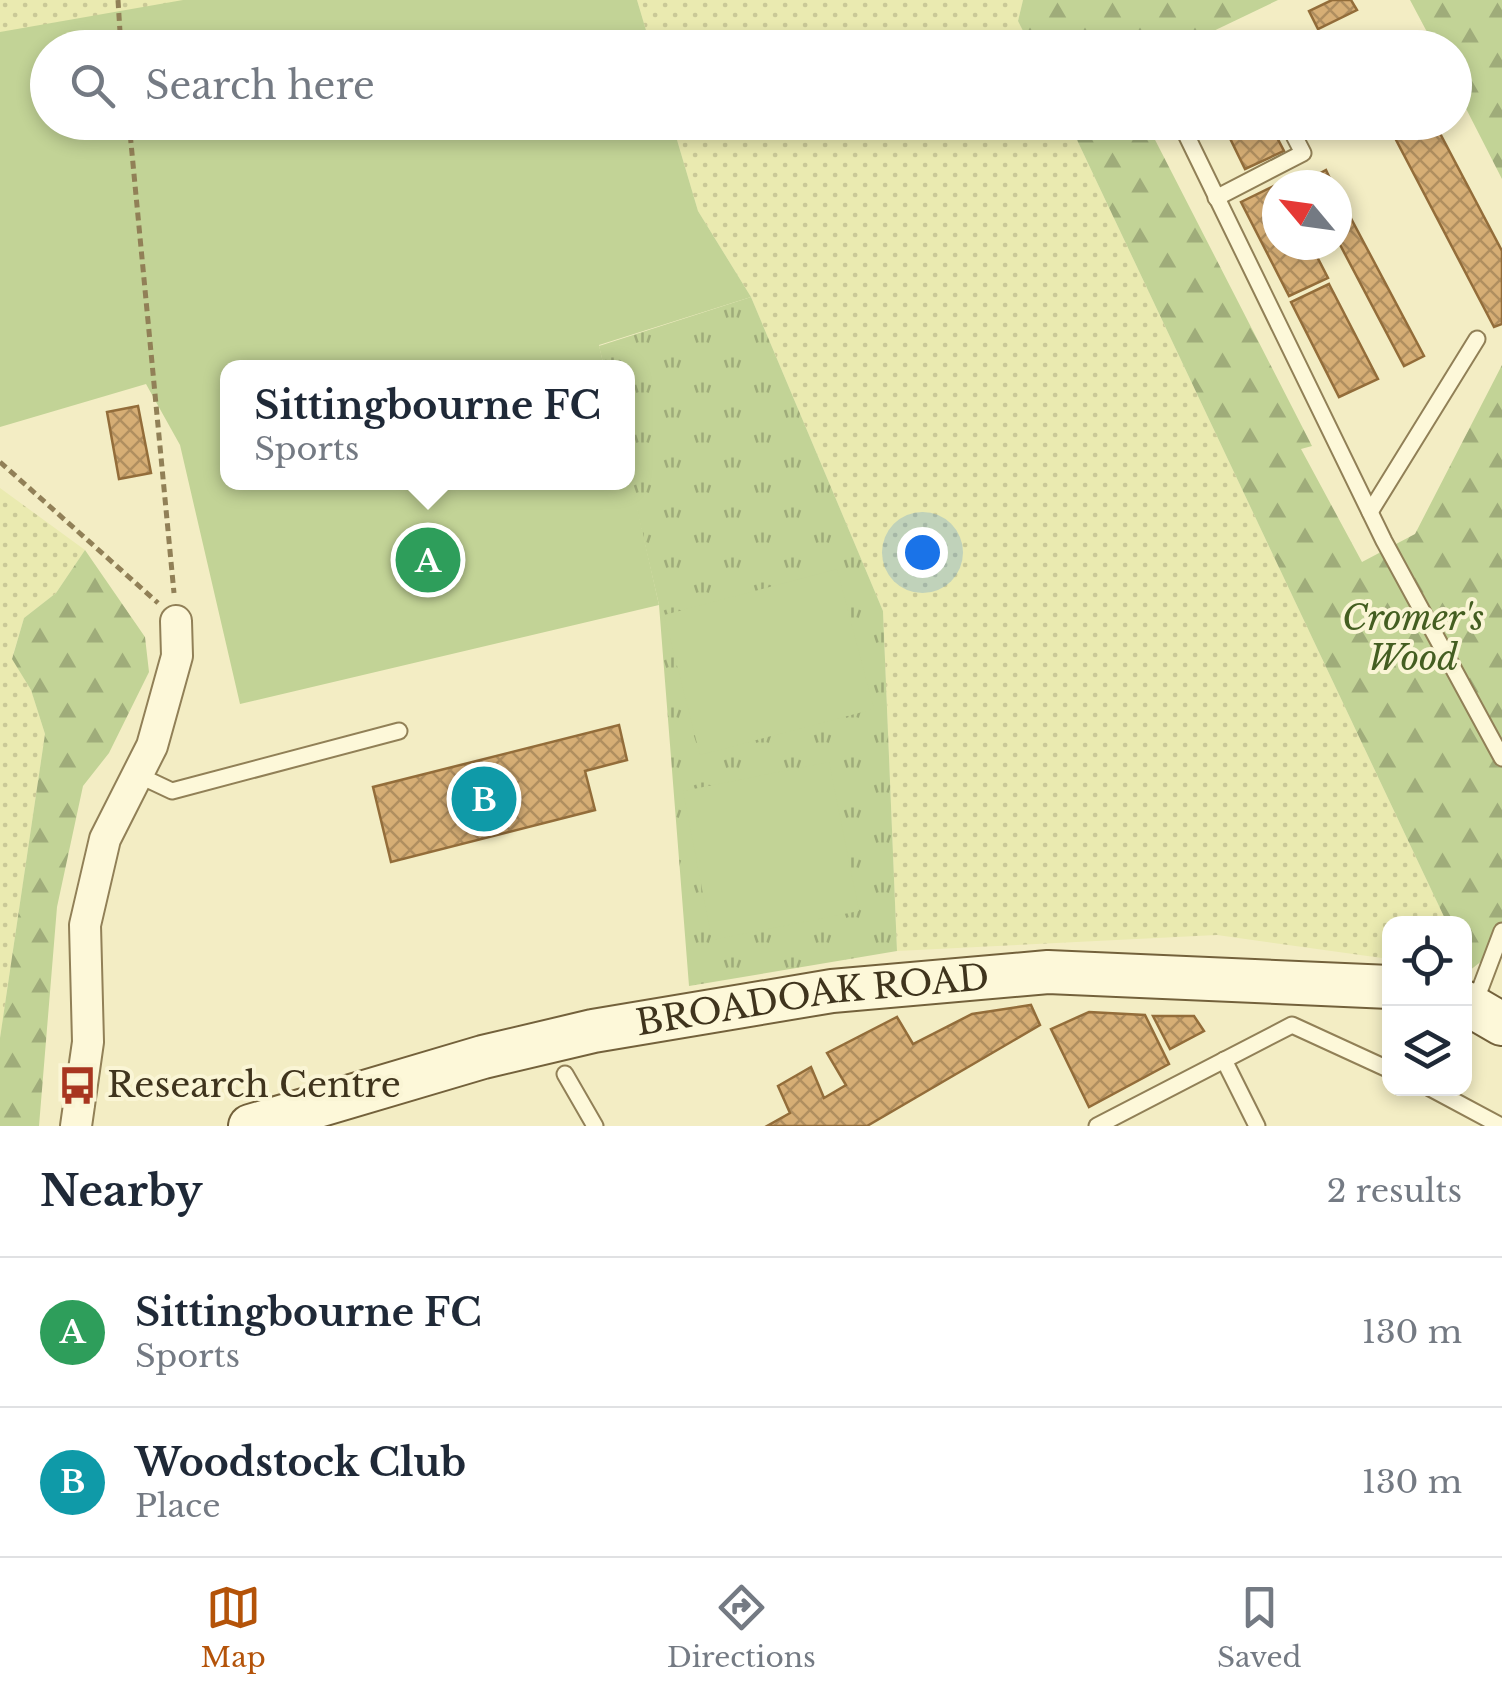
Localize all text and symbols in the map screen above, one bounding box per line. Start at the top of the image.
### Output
search box [30,30,1472,140]
icon: search [65,58,120,113]
text: Search here [145,62,375,109]
north arrow [1262,170,1352,260]
popup [220,360,635,490]
text: Sittingbourne FC [254,382,601,429]
text: Sports [254,429,359,469]
pin: A [396,522,460,598]
your location [897,527,948,578]
park label: Cromer's Wood [1342,596,1484,679]
pin: B [452,762,516,836]
map controls [1382,916,1472,1096]
button: locate [1382,916,1472,1006]
street label: BROADOAK ROAD [633,955,991,1044]
button: layers [1382,1006,1472,1096]
place label: Research Centre [107,1063,401,1106]
bus stop icon: Research Centre [56,1064,98,1106]
text: Nearby [40,1165,203,1217]
text: 2 results [1327,1171,1462,1211]
text: Sittingbourne FC [135,1289,481,1336]
text: A [60,1312,85,1352]
text: 130 m [1362,1312,1462,1352]
text: Sports [135,1336,240,1376]
text: Woodstock Club [135,1439,466,1486]
text: B [60,1462,85,1502]
text: 130 m [1362,1462,1462,1502]
text: Place [135,1486,221,1526]
tab: Map [201,1580,266,1675]
tab: Directions [667,1580,816,1675]
tab: Saved [1217,1580,1301,1675]

